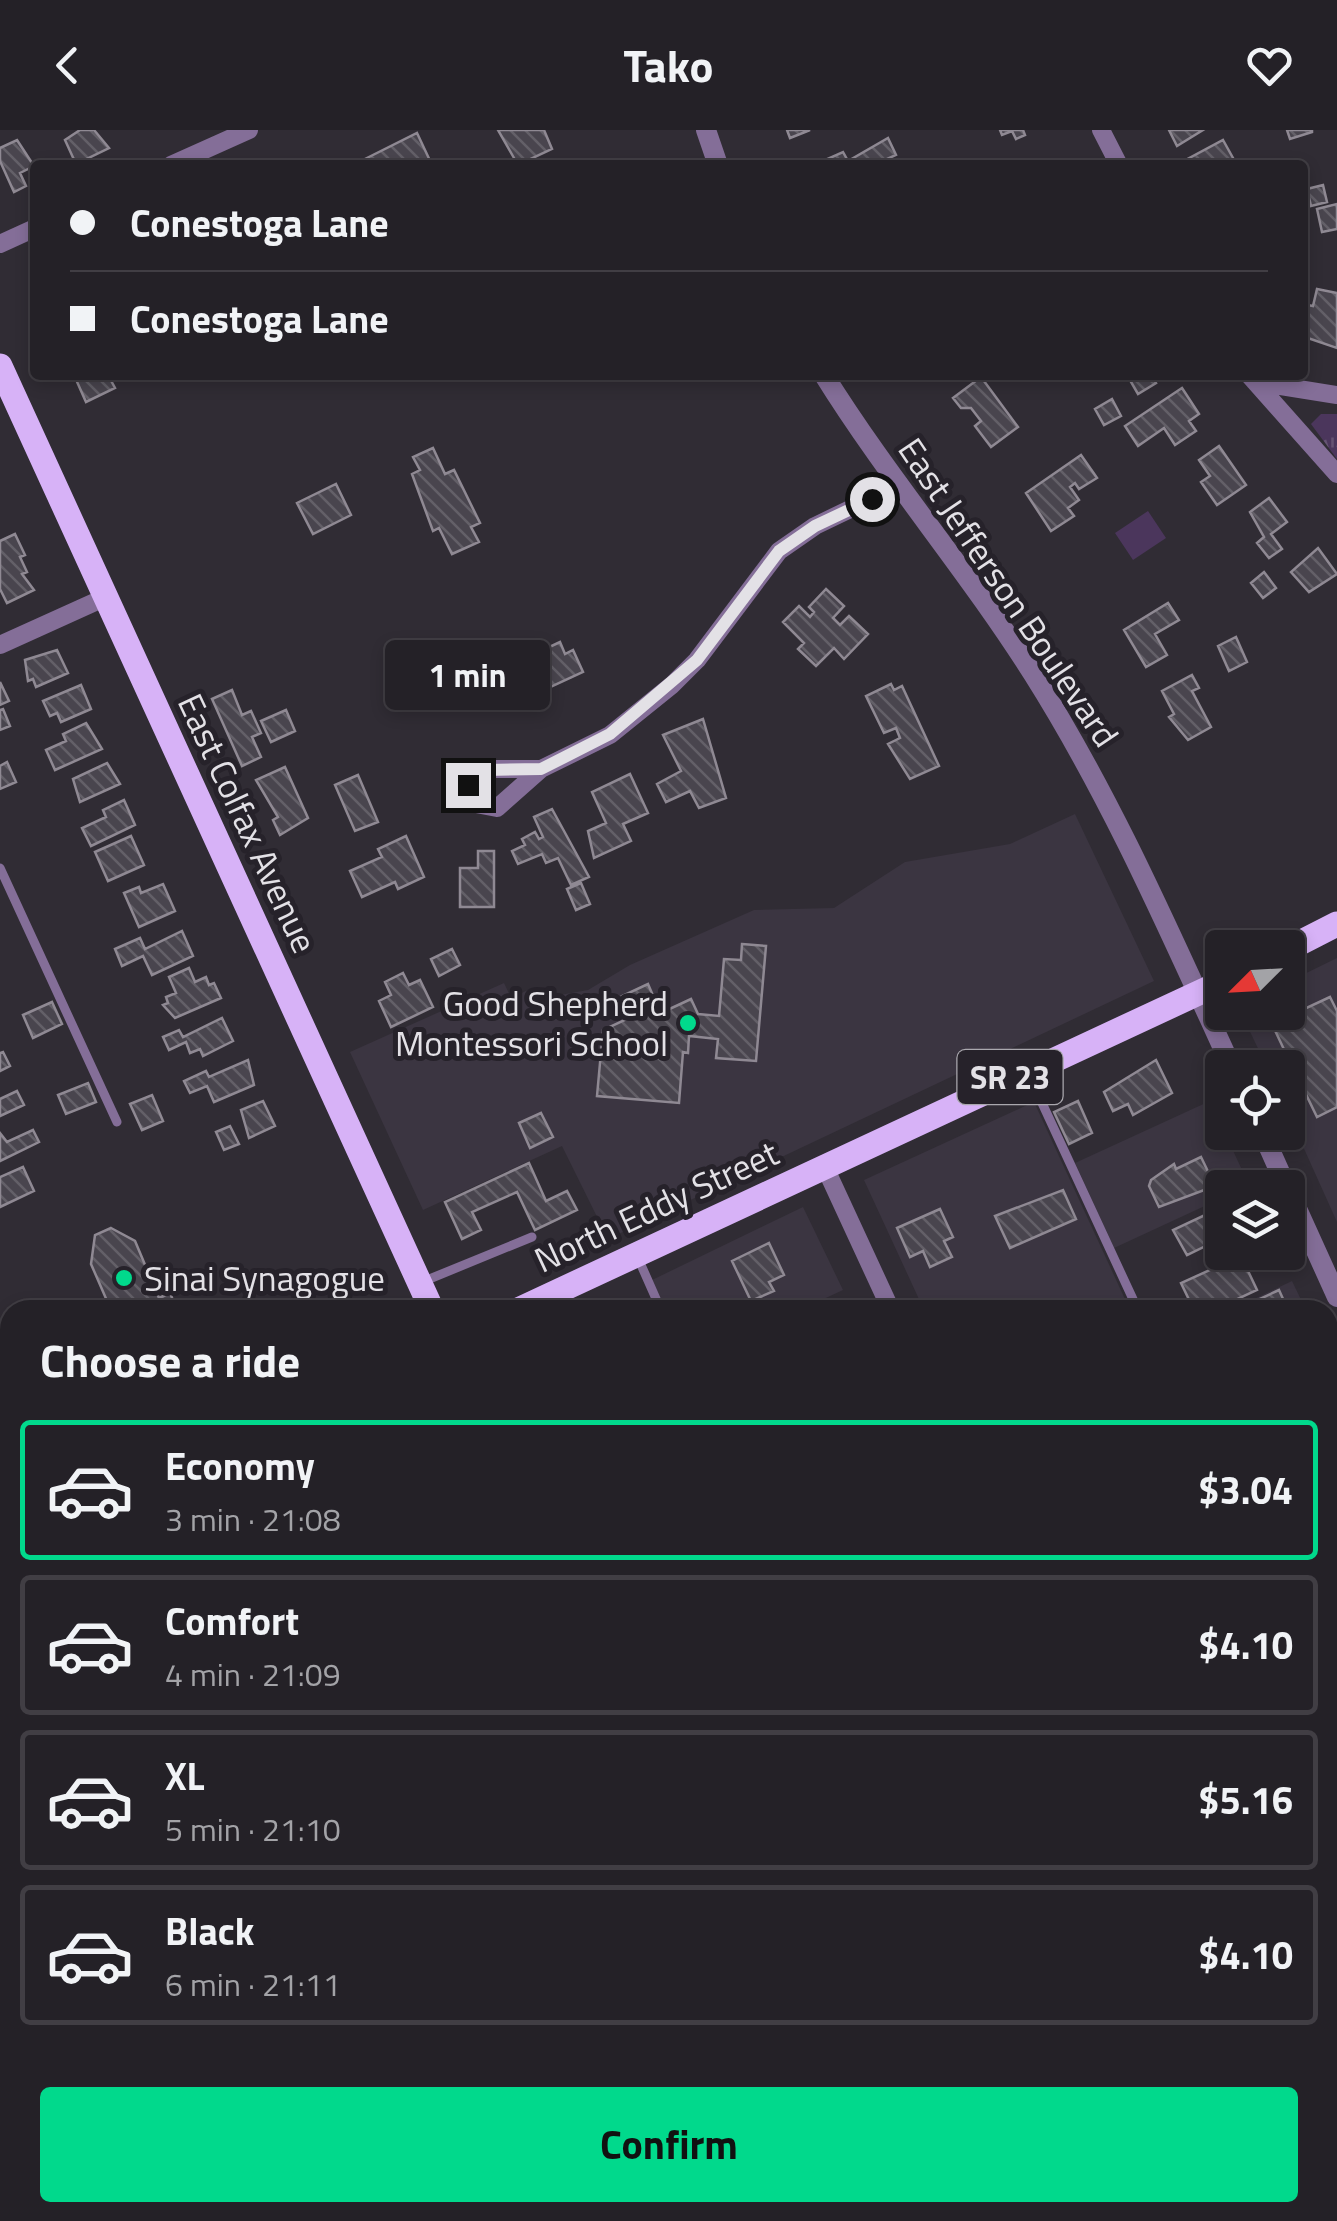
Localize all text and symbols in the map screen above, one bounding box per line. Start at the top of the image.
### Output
text: Tako [623,31,714,99]
icon: back [40,38,95,93]
icon: heart [1242,38,1297,93]
text: Conestoga Lane [130,194,389,252]
text: Conestoga Lane [130,290,389,348]
street label: East Jefferson Boulevard [885,426,1133,758]
route start [850,477,895,522]
callout: 1 min [386,640,550,710]
text: 1 min [429,651,506,699]
street label: East Colfax Avenue [164,684,332,962]
route end [446,763,491,808]
north arrow [1205,930,1305,1030]
map controls [1205,930,1305,1270]
place label: Good Shepherd Montessori School [395,976,668,1070]
marker: Good Shepherd Montessori School [677,1012,699,1034]
road number: SR 23 [958,1050,1062,1104]
button: locate [1205,1050,1305,1150]
street label: North Eddy Street [525,1126,787,1286]
button: layers [1205,1170,1305,1270]
place label: Sinai Synagogue [144,1251,385,1305]
marker: Sinai Synagogue [113,1267,135,1289]
text: Choose a ride [40,1326,300,1394]
text: Economy [165,1437,315,1495]
icon: car [45,1445,135,1535]
text: $3.04 [1198,1461,1293,1519]
text: 3 min · 21:08 [165,1495,341,1543]
text: Comfort [165,1592,299,1650]
icon: car [45,1600,135,1690]
text: $4.10 [1198,1616,1293,1674]
text: 4 min · 21:09 [165,1650,341,1698]
text: XL [165,1747,205,1805]
icon: car [45,1755,135,1845]
text: $5.16 [1198,1771,1293,1829]
text: 5 min · 21:10 [165,1805,341,1853]
text: Black [165,1902,254,1960]
icon: car [45,1910,135,2000]
text: $4.10 [1198,1926,1293,1984]
text: 6 min · 21:11 [165,1960,341,2008]
button: Confirm [40,2087,1298,2202]

